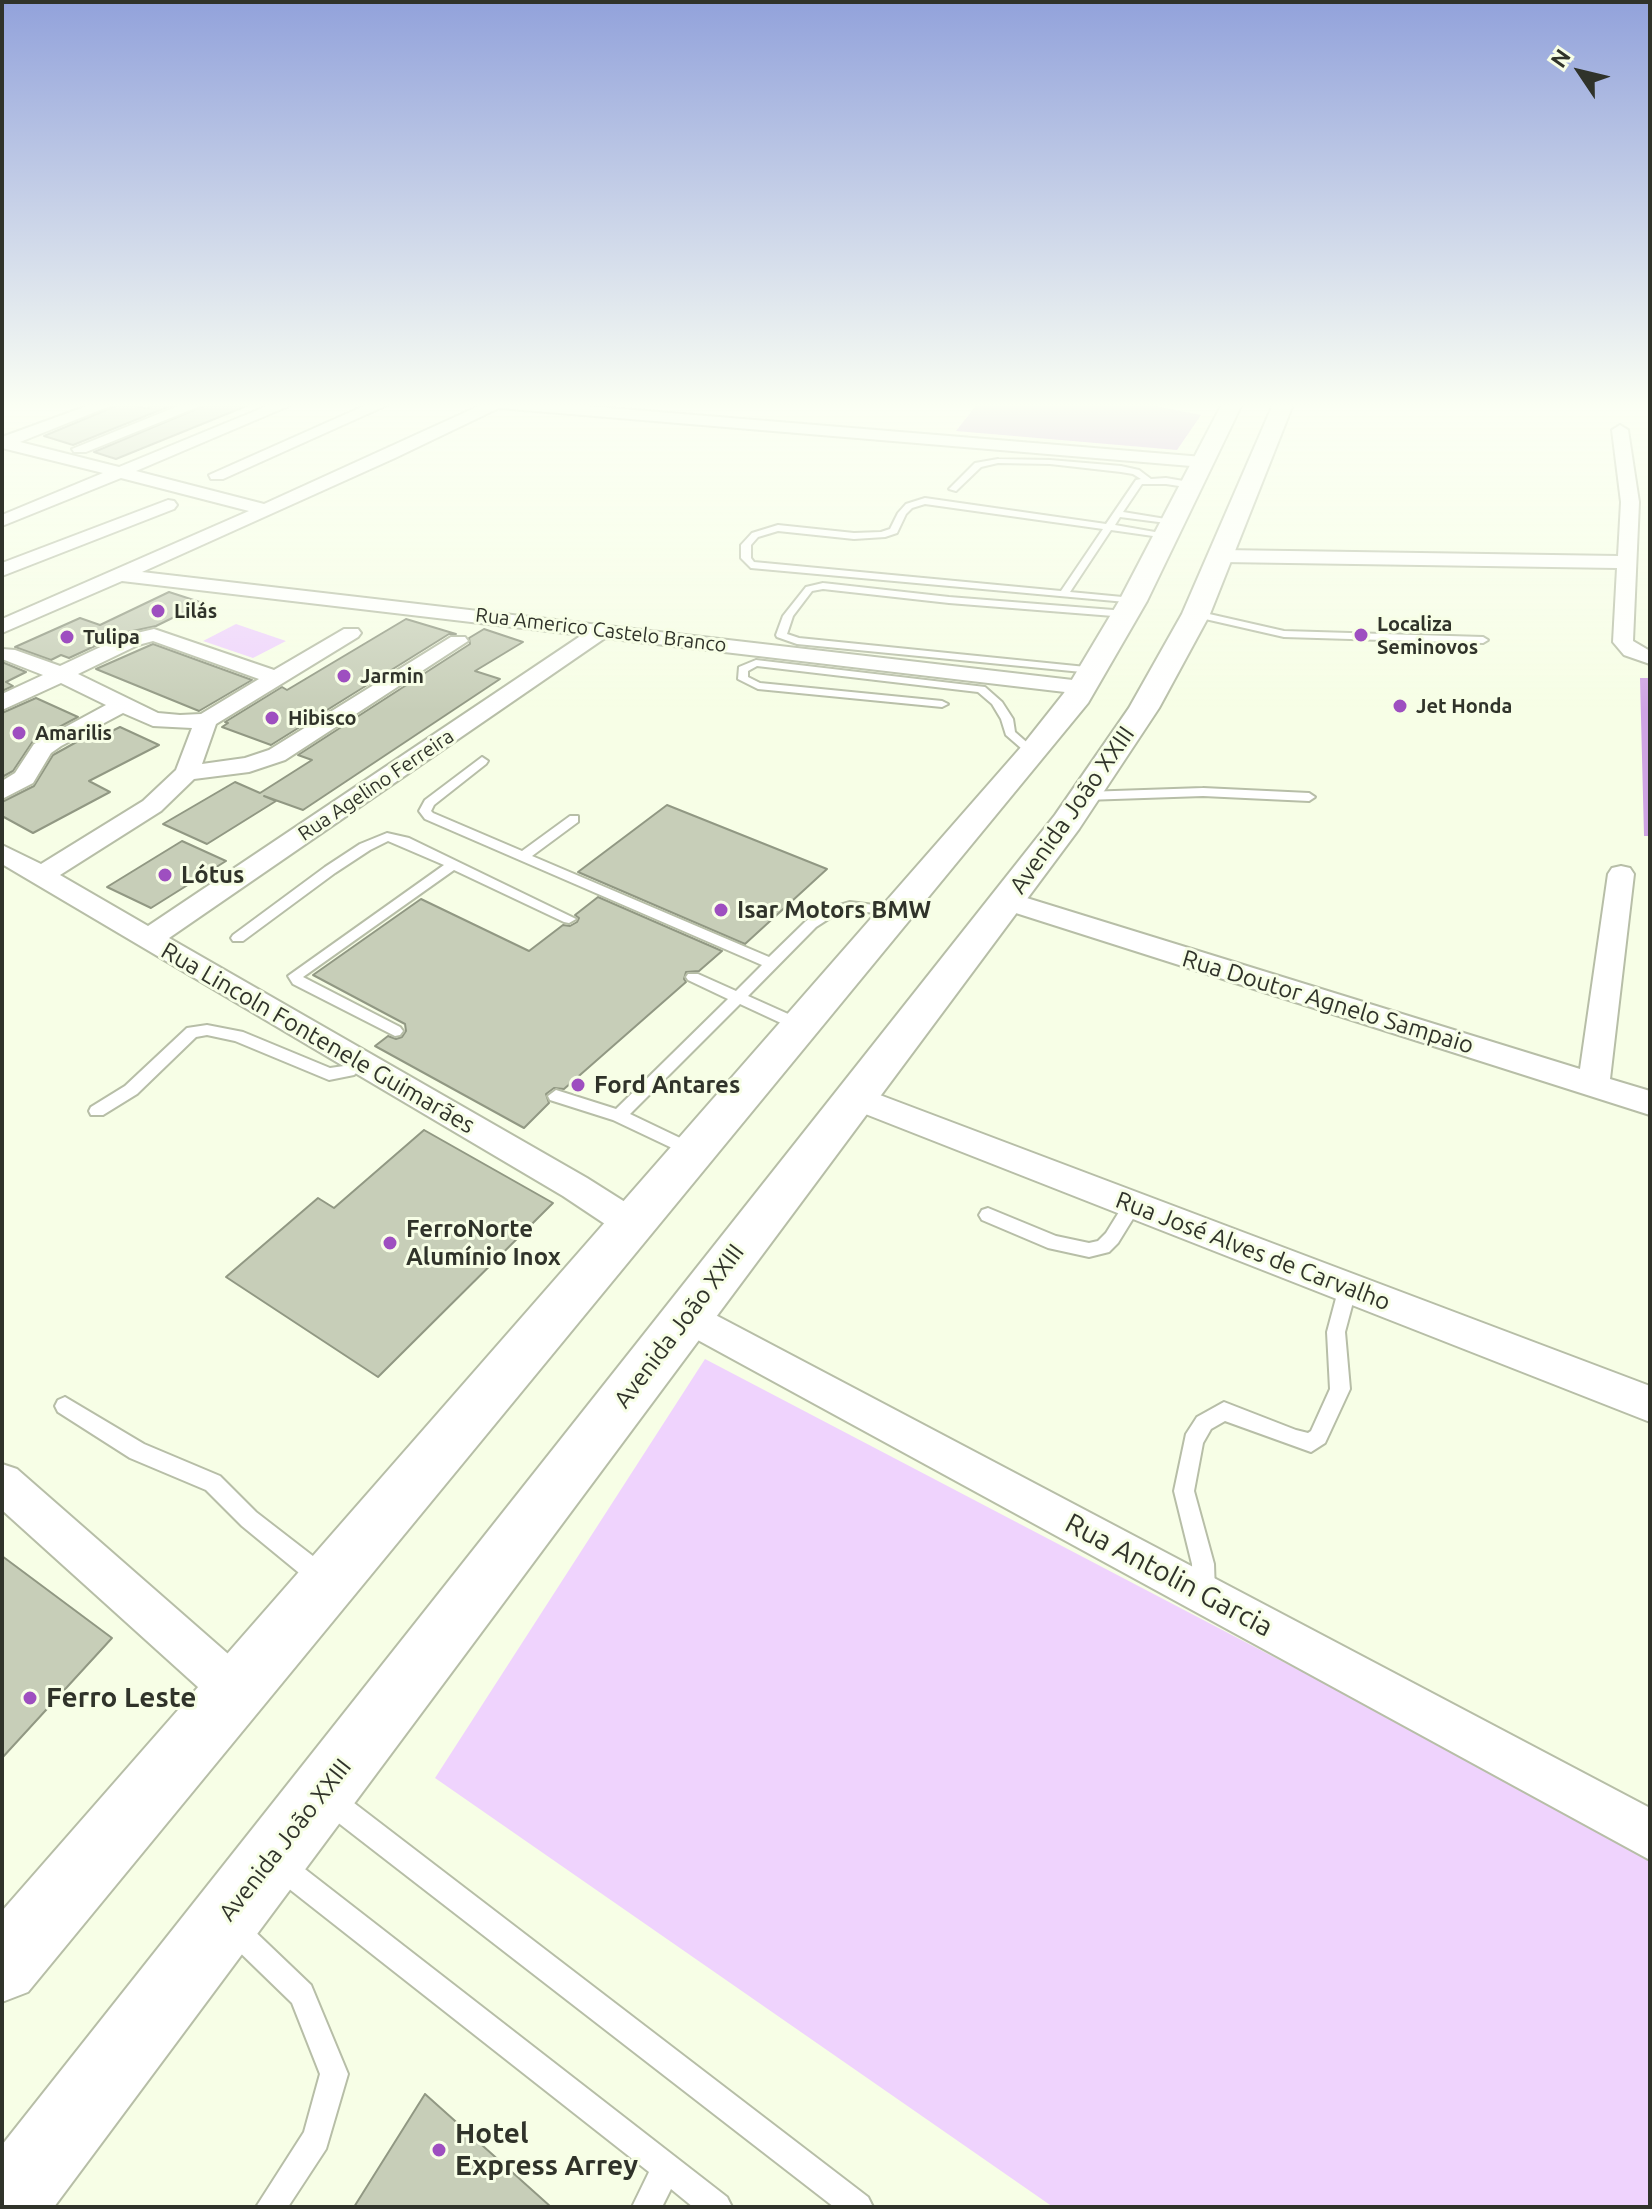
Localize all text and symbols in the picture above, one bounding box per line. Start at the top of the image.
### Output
north arrow [1540,32,1620,112]
text: N [1545,44,1575,72]
place label: Lilás [174,599,217,623]
marker: Lilás [149,602,167,620]
street label: Rua Americo Castelo Branco [474,603,728,657]
place label: Localiza Seminovos [1377,612,1478,659]
place label: Tulipa [83,625,140,649]
marker: Localiza Seminovos [1352,626,1370,644]
marker: Tulipa [58,628,76,646]
place label: Jarmin [360,664,424,688]
marker: Jarmin [335,667,353,685]
place label: Jet Honda [1416,694,1512,718]
marker: Jet Honda [1391,697,1409,715]
place label: Hibisco [288,706,357,730]
marker: Hibisco [263,709,281,727]
place label: Amarilis [35,721,112,745]
street label: Avenida João XXIII [1003,721,1141,899]
marker: Amarilis [10,724,28,742]
street label: Rua Agelino Ferreira [294,724,458,846]
place label: Lótus [181,861,244,889]
marker: Lótus [156,866,174,884]
place label: Isar Motors BMW [737,896,931,924]
marker: Isar Motors BMW [712,901,730,919]
street label: Rua Lincoln Fontenele Guimarães [156,936,480,1140]
street label: Rua Doutor Agnelo Sampaio [1179,944,1477,1060]
place label: Ford Antares [594,1071,740,1099]
marker: Ford Antares [569,1076,587,1094]
street label: Rua José Alves de Carvalho [1112,1185,1394,1317]
place label: FerroNorte Alumínio Inox [406,1215,561,1271]
marker: FerroNorte Alumínio Inox [381,1234,399,1252]
street label: Avenida João XXIII [608,1238,750,1414]
street label: Rua Antolin Garcia [1060,1506,1278,1644]
place label: Ferro Leste [46,1681,196,1715]
marker: Ferro Leste [21,1689,39,1707]
street label: Avenida João XXIII [213,1753,357,1927]
place label: Hotel Express Arrey [455,2117,638,2183]
marker: Hotel Express Arrey [430,2141,448,2159]

